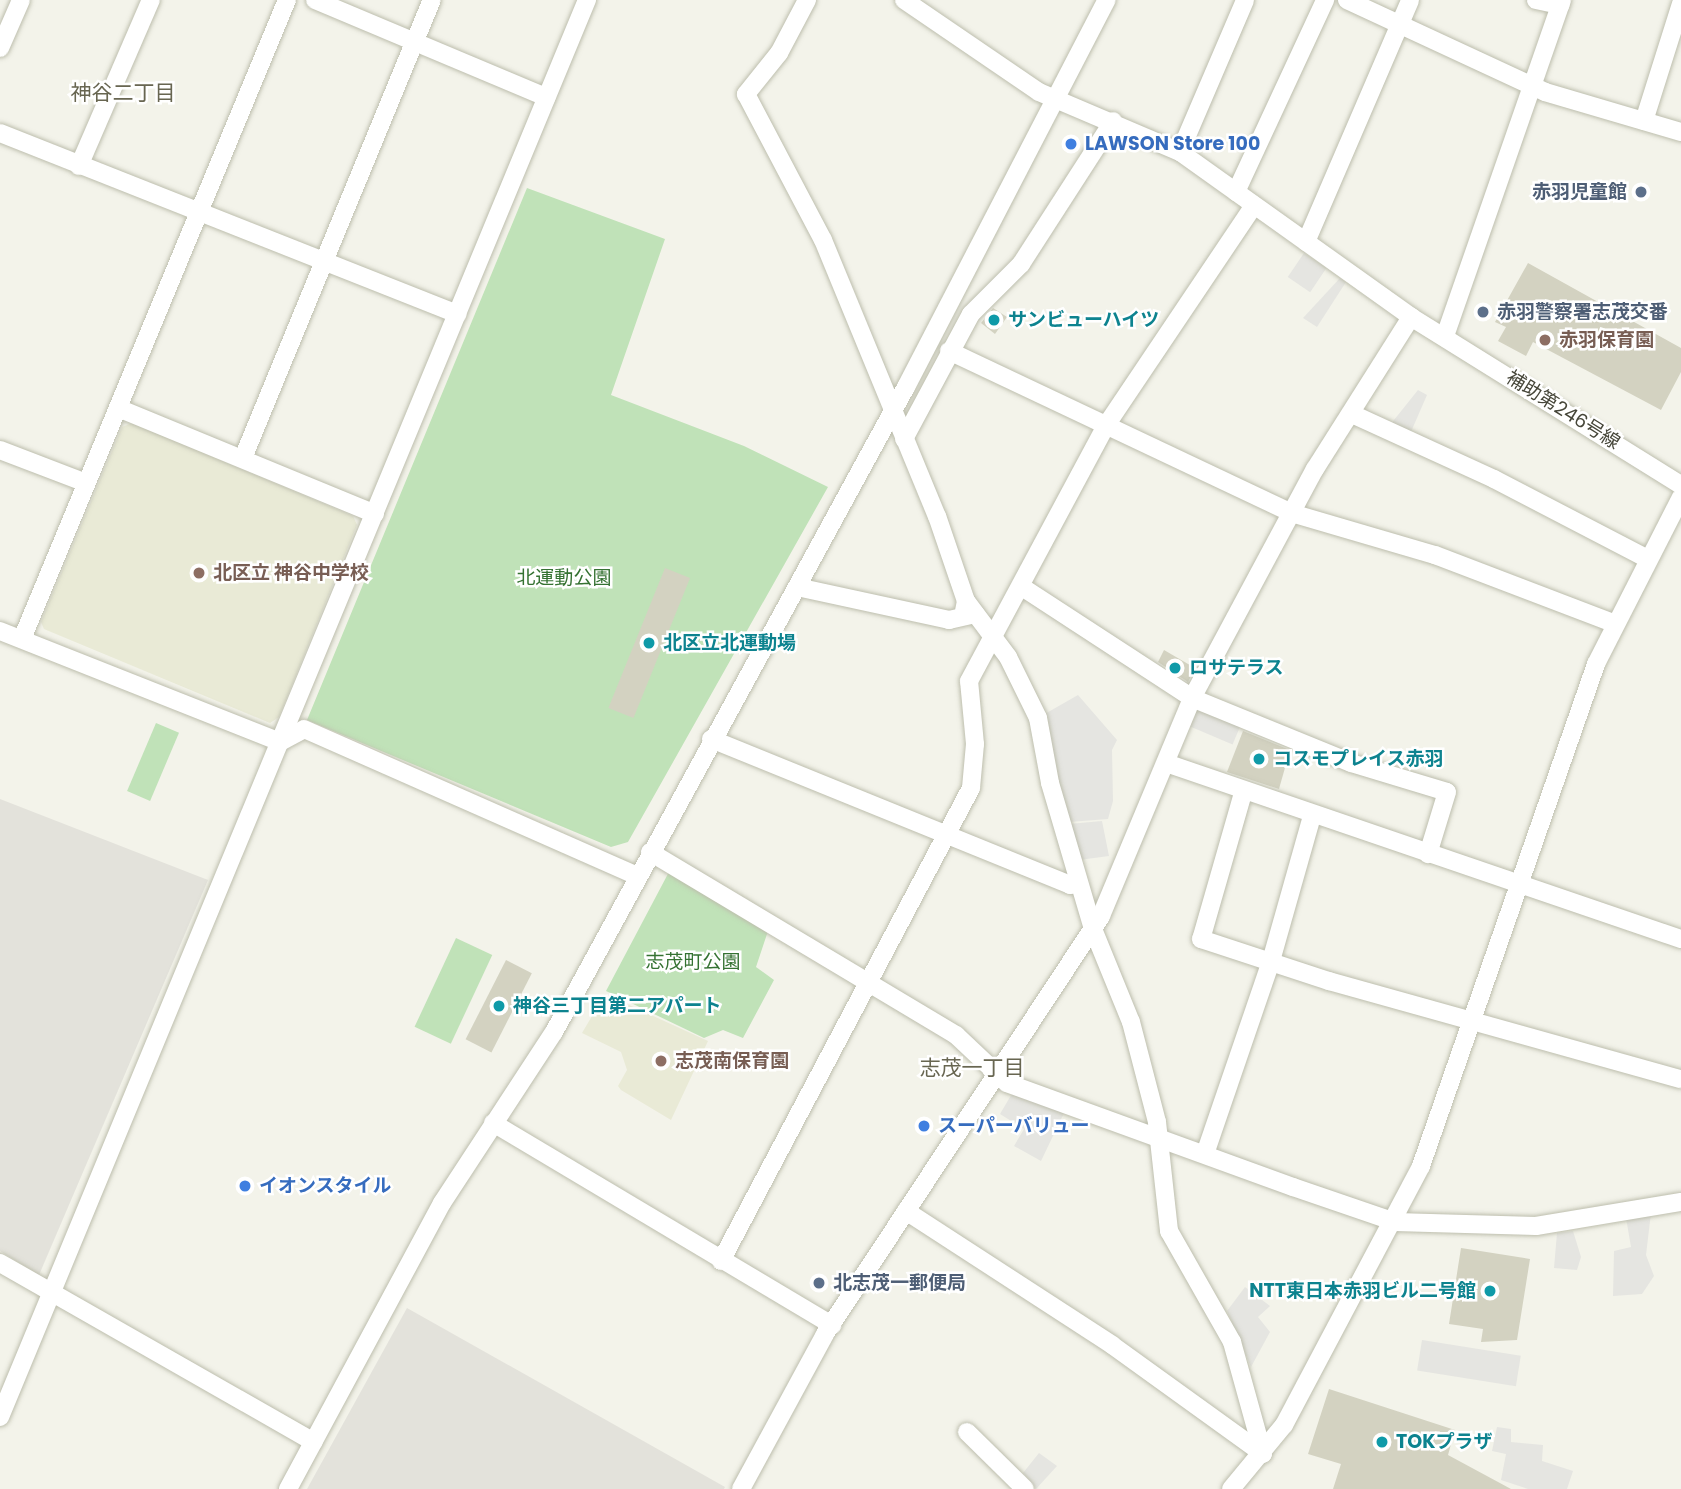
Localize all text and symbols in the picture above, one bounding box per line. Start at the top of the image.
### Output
district label: 神谷二丁目 [71,80,175,106]
place label: LAWSON Store 100 [1085,133,1260,155]
marker: LAWSON Store 100 [1063,136,1079,152]
place label: 赤羽児童館 [1532,181,1627,203]
marker: 赤羽児童館 [1633,184,1649,200]
place label: 赤羽警察署志茂交番 [1497,301,1668,323]
marker: 赤羽警察署志茂交番 [1475,304,1491,320]
place label: サンビューハイツ [1008,309,1160,331]
marker: サンビューハイツ [986,312,1002,328]
place label: 赤羽保育園 [1559,329,1654,351]
marker: 赤羽保育園 [1537,332,1553,348]
street label: 補助第246号線 [1502,366,1624,454]
place label: 北区立 神谷中学校 [213,562,369,584]
marker: 北区立 神谷中学校 [191,565,207,581]
park label: 北運動公園 [517,567,611,589]
place label: 北区立北運動場 [663,632,796,654]
marker: 北区立北運動場 [641,635,657,651]
place label: ロサテラス [1189,657,1284,679]
marker: ロサテラス [1167,660,1183,676]
place label: コスモプレイス赤羽 [1273,748,1444,770]
marker: コスモプレイス赤羽 [1251,751,1267,767]
park label: 志茂町公園 [646,951,740,973]
place label: 神谷三丁目第二アパート [513,995,722,1017]
marker: 神谷三丁目第二アパート [491,998,507,1014]
place label: 志茂南保育園 [675,1050,789,1072]
marker: 志茂南保育園 [653,1053,669,1069]
district label: 志茂一丁目 [920,1055,1024,1081]
place label: スーパーバリュー [938,1115,1090,1137]
marker: スーパーバリュー [916,1118,932,1134]
place label: イオンスタイル [259,1175,392,1197]
marker: イオンスタイル [237,1178,253,1194]
place label: 北志茂一郵便局 [833,1272,966,1294]
marker: 北志茂一郵便局 [811,1275,827,1291]
place label: NTT東日本赤羽ビル二号館 [1249,1280,1476,1302]
marker: NTT東日本赤羽ビル二号館 [1482,1283,1498,1299]
place label: TOKプラザ [1396,1431,1492,1453]
marker: TOKプラザ [1374,1434,1390,1450]

